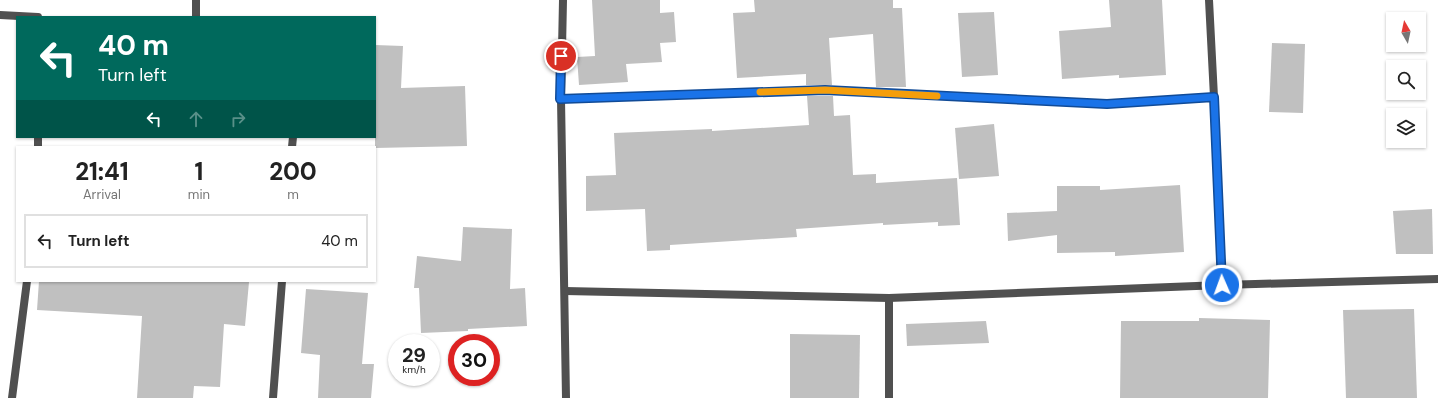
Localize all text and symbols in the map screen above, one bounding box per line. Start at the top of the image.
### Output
north arrow [1386,12,1426,52]
map controls [1386,12,1426,148]
text: 40 m [98,27,169,64]
icon: left [32,32,84,84]
pin [544,39,578,73]
icon: arrive [550,45,572,67]
button: search [1386,60,1426,100]
text: Turn left [98,63,167,87]
icon: left [143,108,165,130]
icon: ahead [185,108,207,130]
icon: right [227,108,249,130]
button: layers [1386,108,1426,148]
text: 21:41 [75,156,129,187]
text: 1 [194,156,203,187]
text: 200 [269,156,317,187]
text: Arrival [83,186,121,203]
text: min [188,186,210,203]
text: m [287,186,299,203]
icon: left [34,230,56,252]
text: Turn left [68,231,129,251]
text: 40 m [321,231,358,251]
position arrow [1201,264,1243,306]
speed limit sign: 30 [448,334,500,386]
text: 29 [402,342,426,368]
text: km/h [402,363,426,376]

